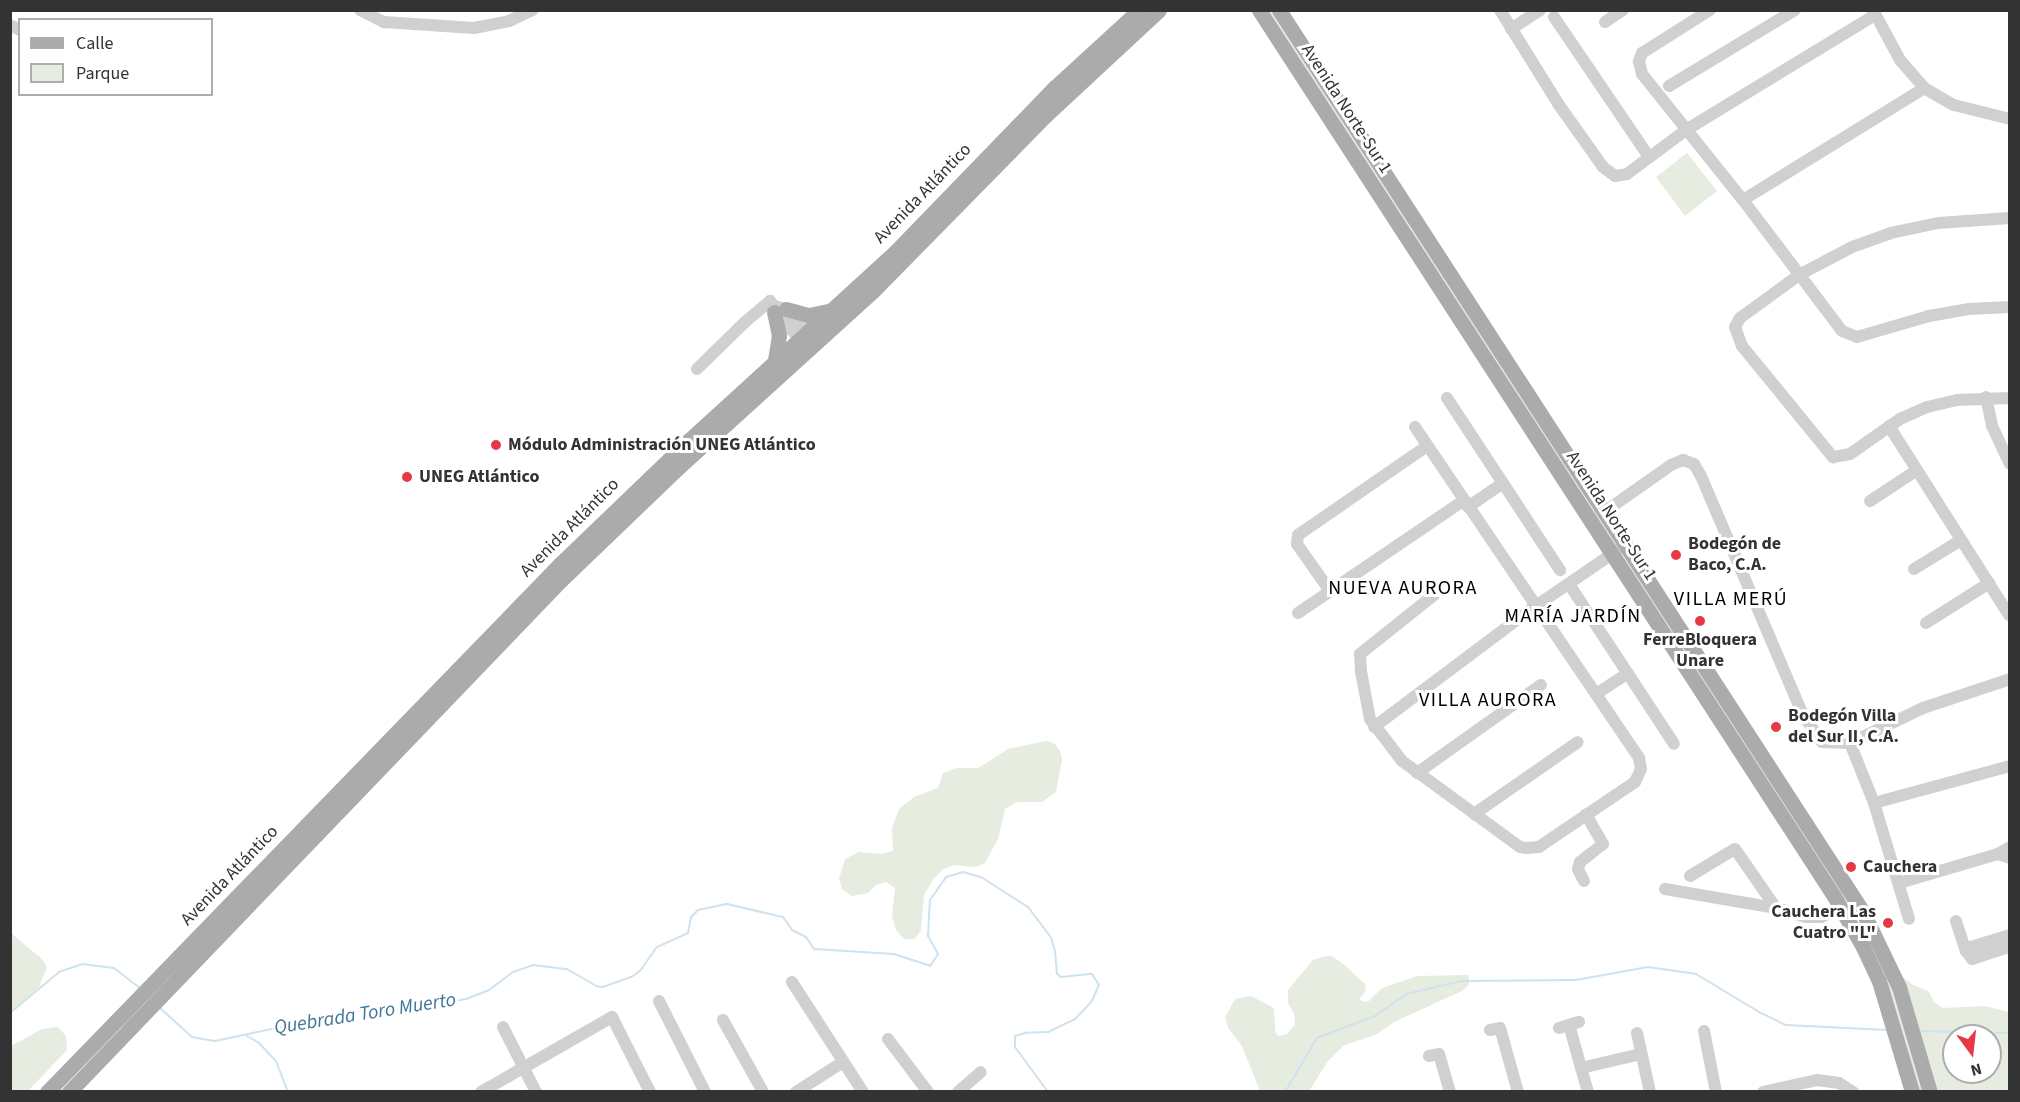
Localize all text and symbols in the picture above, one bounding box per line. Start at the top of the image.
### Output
legend [18,18,213,96]
text: Calle [76,31,113,56]
street label: Avenida Norte-Sur 1 [1296,40,1396,178]
text: Parque [76,61,129,86]
street label: Avenida Atlántico [870,139,976,249]
place label: Módulo Administración UNEG Atlántico [508,434,816,456]
marker: Módulo Administración UNEG Atlántico [489,438,503,452]
street label: Avenida Norte-Sur 1 [1561,447,1661,585]
place label: UNEG Atlántico [419,466,539,488]
marker: UNEG Atlántico [400,470,414,484]
street label: Avenida Atlántico [516,474,624,582]
place label: Bodegón de Baco, C.A. [1688,534,1781,576]
marker: Bodegón de Baco, C.A. [1669,548,1683,562]
district label: NUEVA AURORA [1328,576,1478,600]
district label: VILLA MERÚ [1674,587,1788,611]
district label: MARÍA JARDÍN [1504,604,1642,628]
marker: FerreBloquera Unare [1693,614,1707,628]
place label: FerreBloquera Unare [1643,630,1757,672]
district label: VILLA AURORA [1419,688,1557,712]
place label: Bodegón Villa del Sur II, C.A. [1788,706,1899,748]
marker: Bodegón Villa del Sur II, C.A. [1769,720,1783,734]
street label: Avenida Atlántico [177,821,283,931]
place label: Cauchera [1863,856,1937,878]
marker: Cauchera [1844,860,1858,874]
place label: Cauchera Las Cuatro "L" [1771,902,1876,944]
marker: Cauchera Las Cuatro "L" [1881,916,1895,930]
water label: Quebrada Toro Muerto [272,988,458,1040]
north arrow [1942,1024,2002,1084]
text: N [1968,1057,1984,1081]

